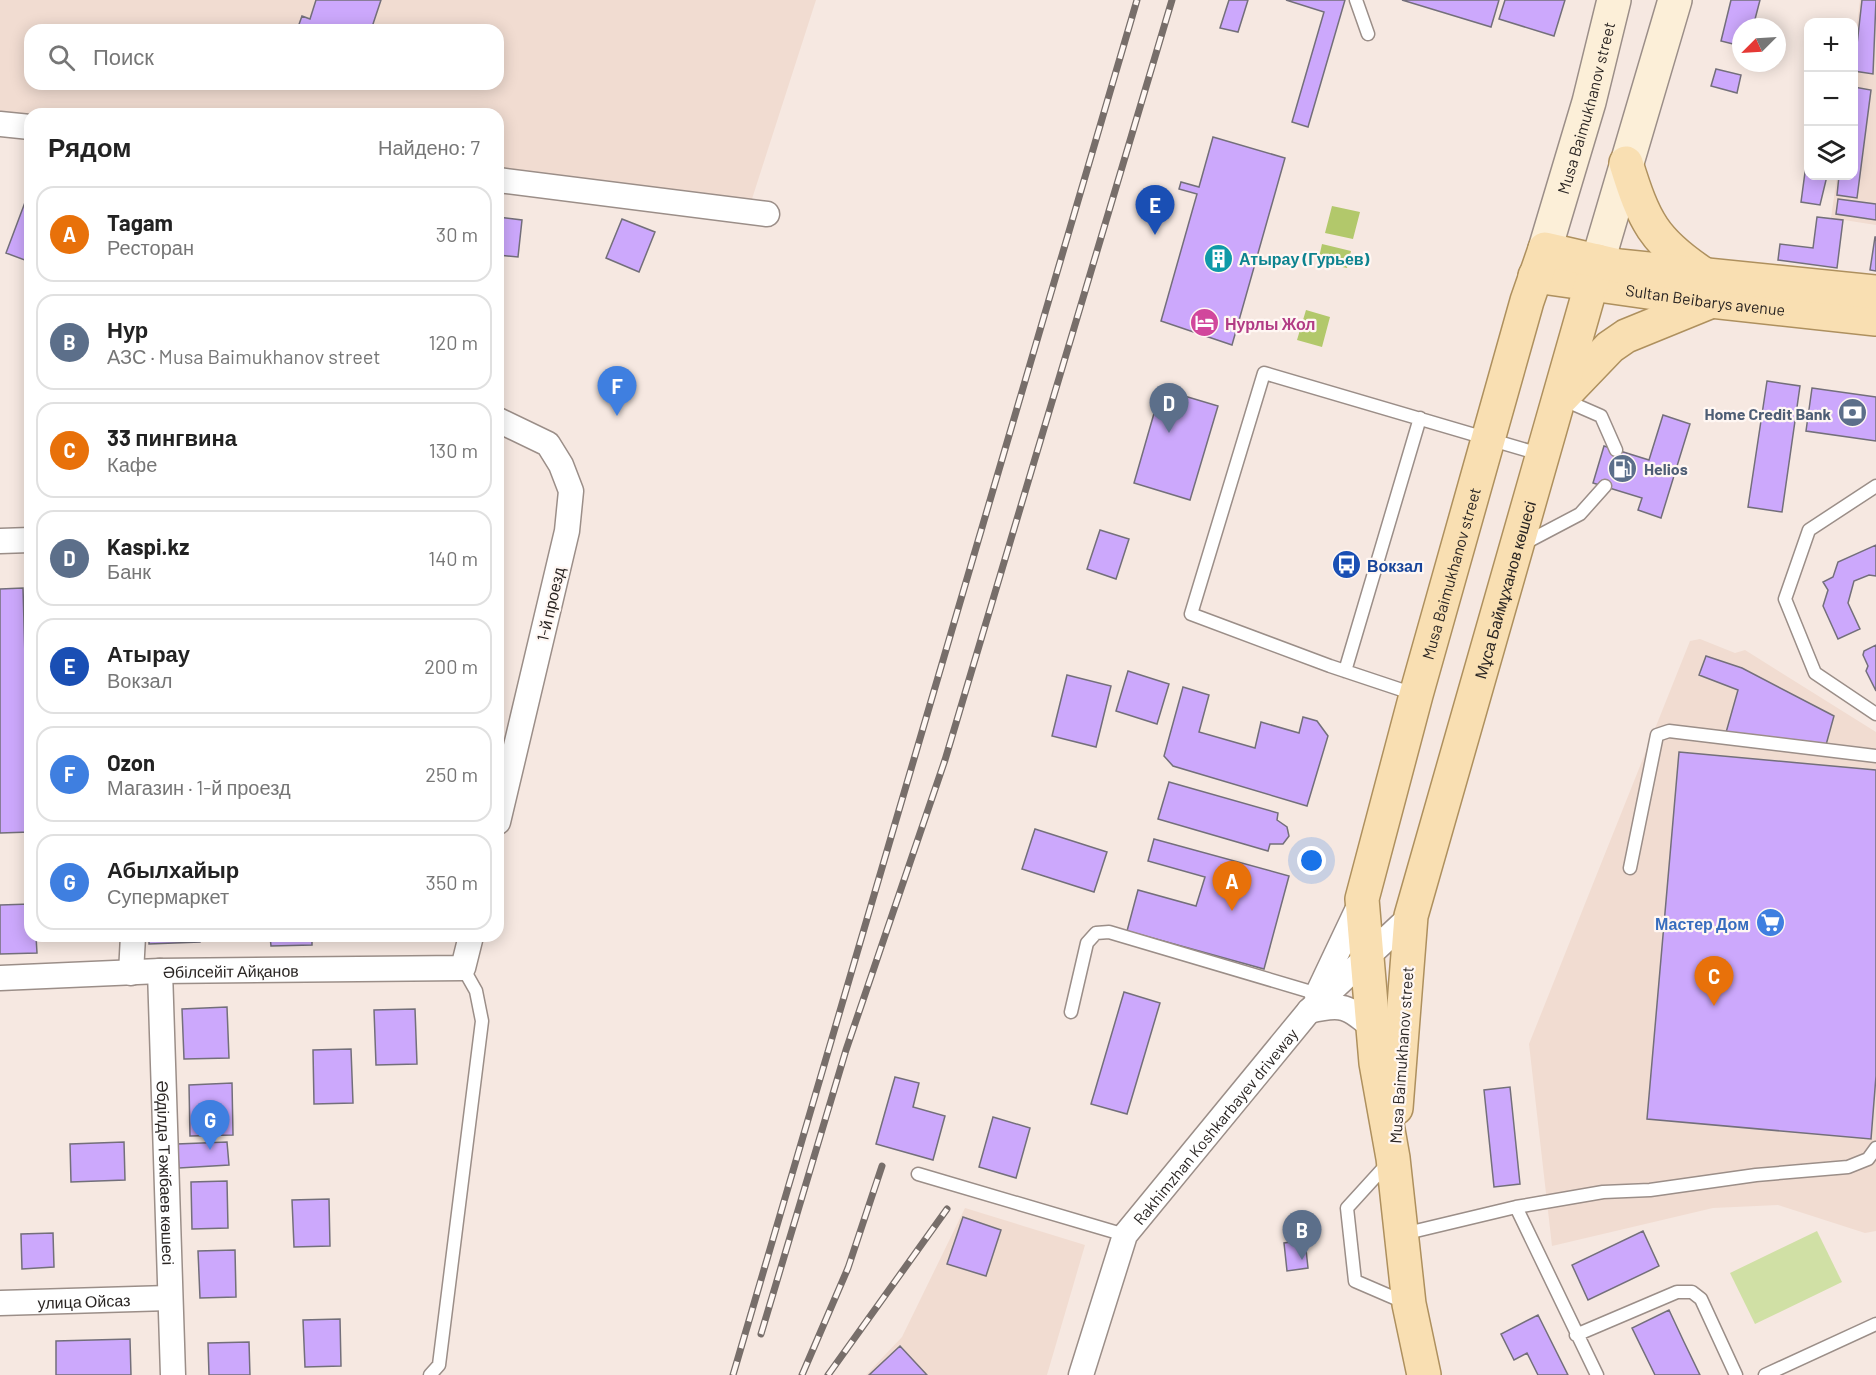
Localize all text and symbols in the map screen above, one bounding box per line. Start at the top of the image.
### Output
north arrow [1732,18,1786,72]
map controls [1804,18,1858,180]
button: + [1804,18,1858,72]
street label: Musa Baimukhanov street [1553,20,1618,196]
search box [24,24,504,90]
icon: search [45,41,78,74]
text: Поиск [93,43,154,69]
button: − [1804,72,1858,126]
button: layers [1804,126,1858,180]
text: Рядом [48,131,131,162]
text: Найдено: 7 [378,135,480,159]
pin: E [1136,186,1174,235]
text: Tagam [107,209,173,235]
text: A [63,222,76,246]
text: 30 m [436,222,478,246]
text: Ресторан [107,235,194,259]
building icon: Атырау (Гурьев) [1202,242,1234,274]
place label: Атырау (Гурьев) [1239,249,1370,268]
street label: Sultan Beibarys avenue [1624,279,1786,319]
hotel icon: Нурлы Жол [1188,307,1220,339]
place label: Нурлы Жол [1225,314,1315,333]
text: Нур [107,316,148,342]
text: B [63,330,76,354]
text: 120 m [428,330,478,354]
text: АЗС · Musa Baimukhanov street [107,344,381,368]
pin: F [598,366,636,416]
pin: D [1150,384,1188,433]
bank icon: Home Credit Bank [1836,397,1868,429]
place label: Home Credit Bank [1704,404,1831,423]
text: 33 пингвина [107,424,237,450]
text: C [63,438,76,462]
text: 130 m [429,438,478,462]
text: Кафе [107,452,157,476]
fuel station icon: Helios [1607,452,1639,484]
place label: Helios [1644,459,1688,478]
street label: Musa Baimukhanov street [1417,485,1484,661]
street label: Мұса Баймұханов көшесі [1470,498,1539,681]
text: Kaspi.kz [107,533,189,559]
text: D [63,546,76,570]
text: 140 m [428,546,478,570]
bus stop icon: Вокзал [1330,549,1362,581]
place label: Вокзал [1367,556,1423,575]
text: Банк [107,559,151,583]
street label: 1-й проезд [532,564,568,643]
text: Атырау [107,640,190,666]
text: E [64,654,75,678]
text: 200 m [424,654,478,678]
text: Вокзал [107,668,172,692]
text: Ozon [107,749,155,775]
text: F [64,762,75,786]
text: 250 m [425,762,478,786]
text: Магазин · 1-й проезд [107,775,291,799]
your location [1297,846,1326,875]
text: Абылхайыр [107,856,239,882]
pin: A [1212,862,1252,911]
text: G [63,870,76,894]
text: 350 m [426,870,478,894]
text: Супермаркет [107,884,229,908]
supermarket icon: Мастер Дом [1754,907,1786,939]
place label: Мастер Дом [1655,914,1749,933]
pin: C [1694,956,1734,1006]
street label: Әбілсейіт Айқанов [163,960,299,980]
street label: Musa Baimukhanov street [1385,966,1417,1144]
street label: Rakhimzhan Koshkarbayev driveway [1128,1023,1301,1228]
street label: Әбділдә Тәжібаев көшесі [154,1080,179,1265]
pin: G [190,1100,230,1150]
pin: B [1282,1210,1322,1260]
street label: улица Ойсаз [37,1290,131,1311]

